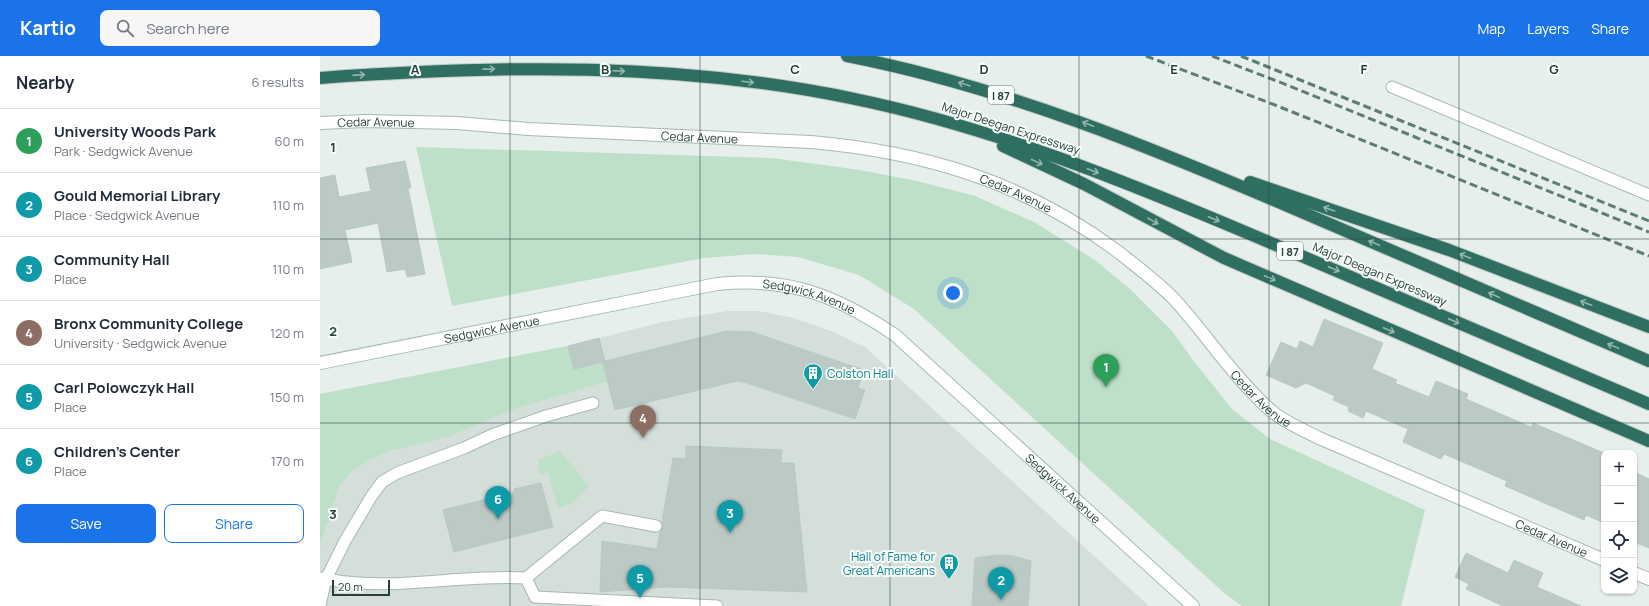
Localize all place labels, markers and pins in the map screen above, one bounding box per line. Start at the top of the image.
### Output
pin: 1 [1093,354,1119,387]
building icon: Colston Hall [802,362,824,390]
place label: Colston Hall [827,365,893,382]
pin: 4 [630,405,656,438]
pin: 6 [485,486,511,519]
pin: 3 [717,500,743,533]
place label: Hall of Fame for Great Americans [843,548,936,579]
building icon: Hall of Fame for Great Americans [938,552,960,580]
pin: 5 [627,565,653,598]
pin: 2 [988,567,1014,600]

